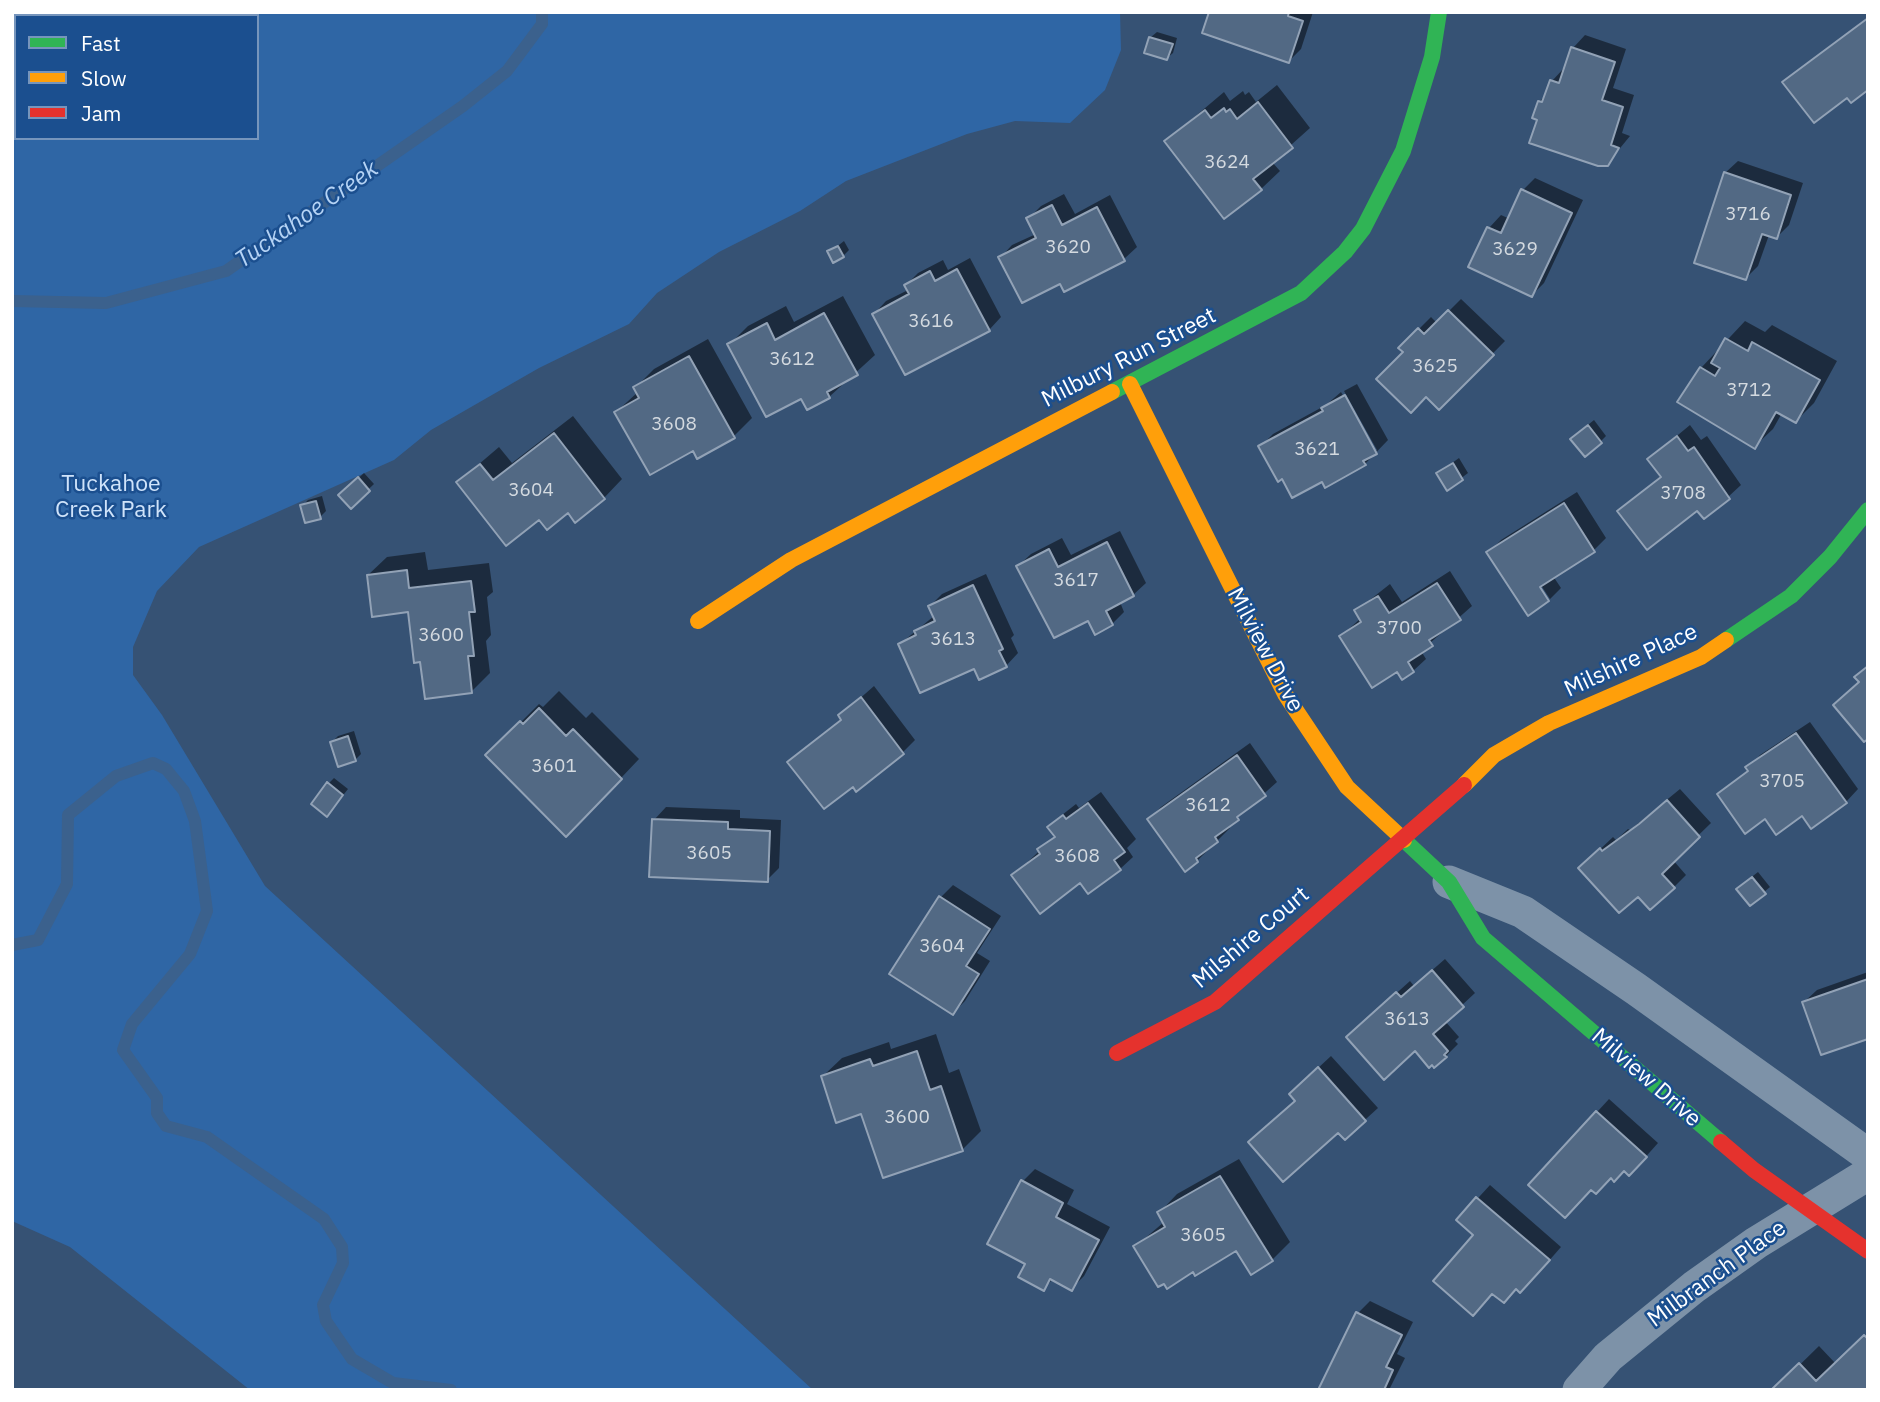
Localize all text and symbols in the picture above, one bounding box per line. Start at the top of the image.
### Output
legend [14,14,259,140]
text: Fast [81,29,121,57]
text: Slow [81,64,127,92]
text: Jam [81,99,121,127]
house number: 3624 [1204,152,1250,174]
water label: Tuckahoe Creek [230,155,384,275]
house number: 3716 [1725,204,1771,226]
house number: 3620 [1045,237,1091,259]
house number: 3629 [1492,239,1538,261]
street label: Milbury Run Street [1037,302,1221,414]
house number: 3616 [908,311,954,333]
house number: 3612 [769,349,815,371]
house number: 3625 [1412,356,1458,378]
house number: 3712 [1726,380,1772,402]
house number: 3608 [651,414,697,436]
house number: 3621 [1294,439,1340,461]
park label: Tuckahoe Creek Park [55,470,167,524]
house number: 3604 [508,480,554,502]
house number: 3708 [1660,483,1706,505]
house number: 3617 [1053,570,1099,592]
street label: Milview Drive [1221,583,1309,717]
house number: 3700 [1376,618,1422,640]
street label: Milshire Place [1560,618,1702,704]
house number: 3600 [418,625,464,647]
house number: 3613 [930,629,976,651]
house number: 3601 [531,756,577,778]
house number: 3705 [1759,771,1805,793]
house number: 3612 [1185,795,1231,817]
house number: 3605 [686,843,732,865]
house number: 3608 [1054,846,1100,868]
street label: Milshire Court [1187,881,1315,995]
house number: 3604 [919,936,965,958]
house number: 3613 [1384,1009,1430,1031]
street label: Milview Drive [1585,1023,1707,1133]
house number: 3600 [884,1107,930,1129]
street label: Milbranch Place [1642,1215,1792,1333]
house number: 3605 [1180,1225,1226,1247]

